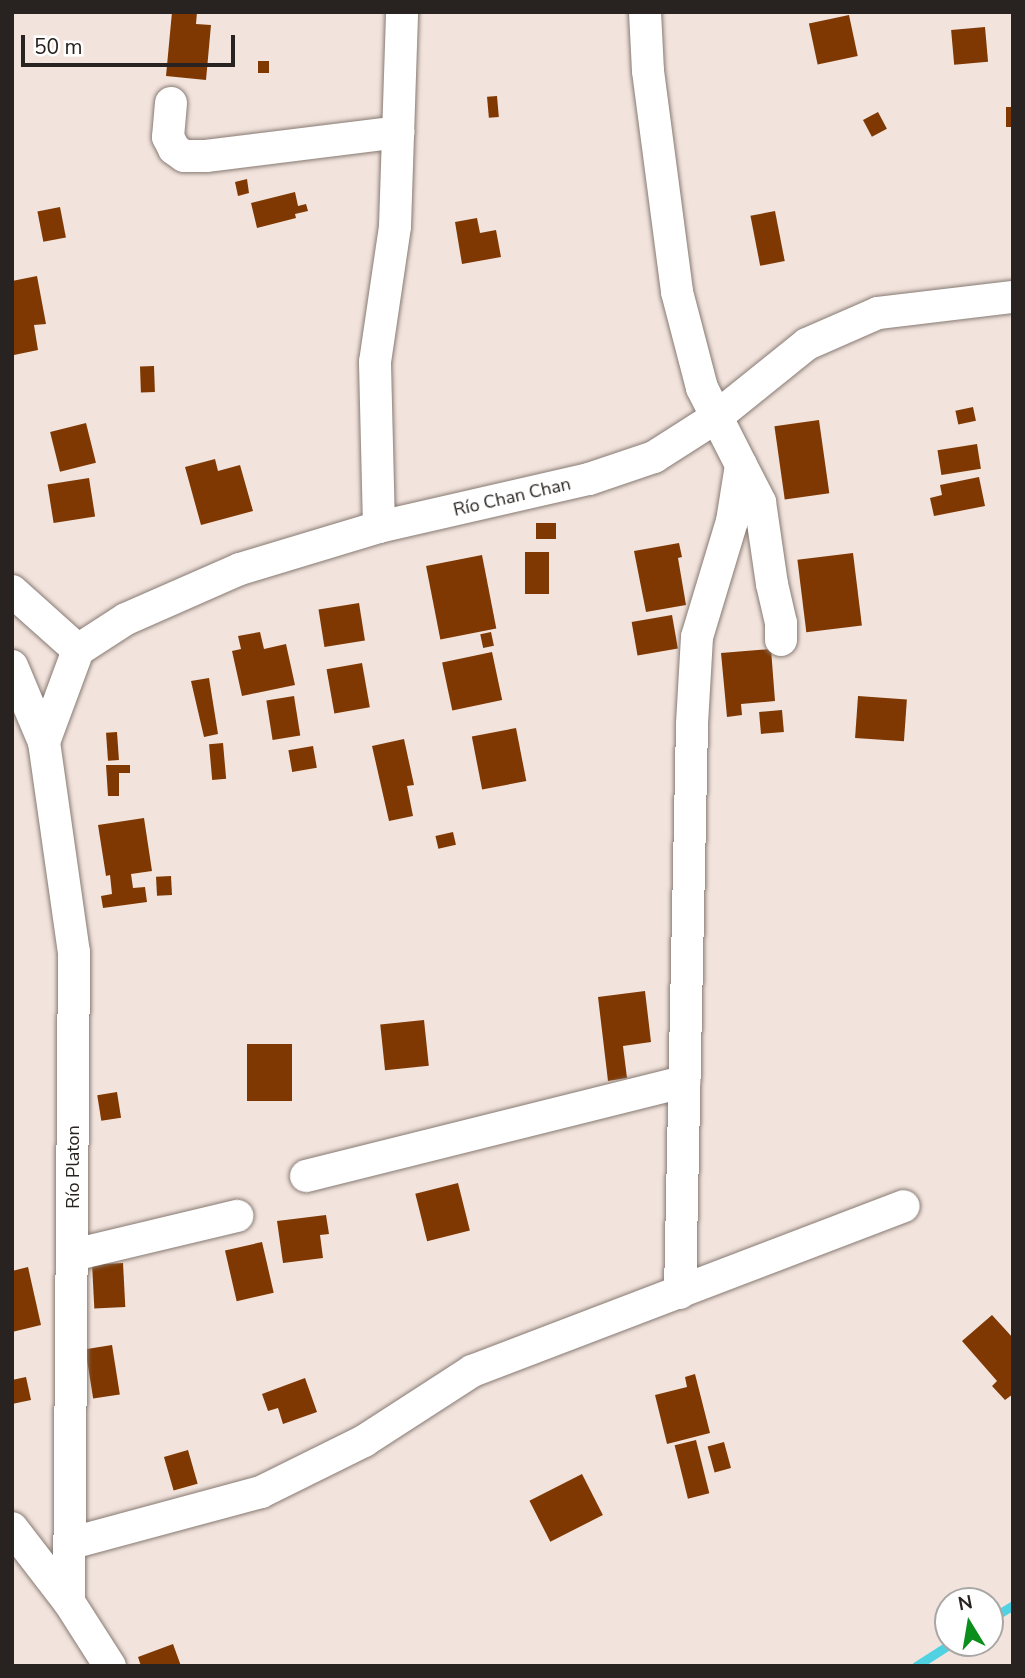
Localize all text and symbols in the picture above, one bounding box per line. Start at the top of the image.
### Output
scale bar [24,21,238,65]
text: 50 m [34,33,83,61]
street label: Río Chan Chan [451,473,573,521]
street label: Río Platon [62,1125,84,1209]
north arrow [934,1587,1004,1657]
text: N [956,1589,975,1617]

